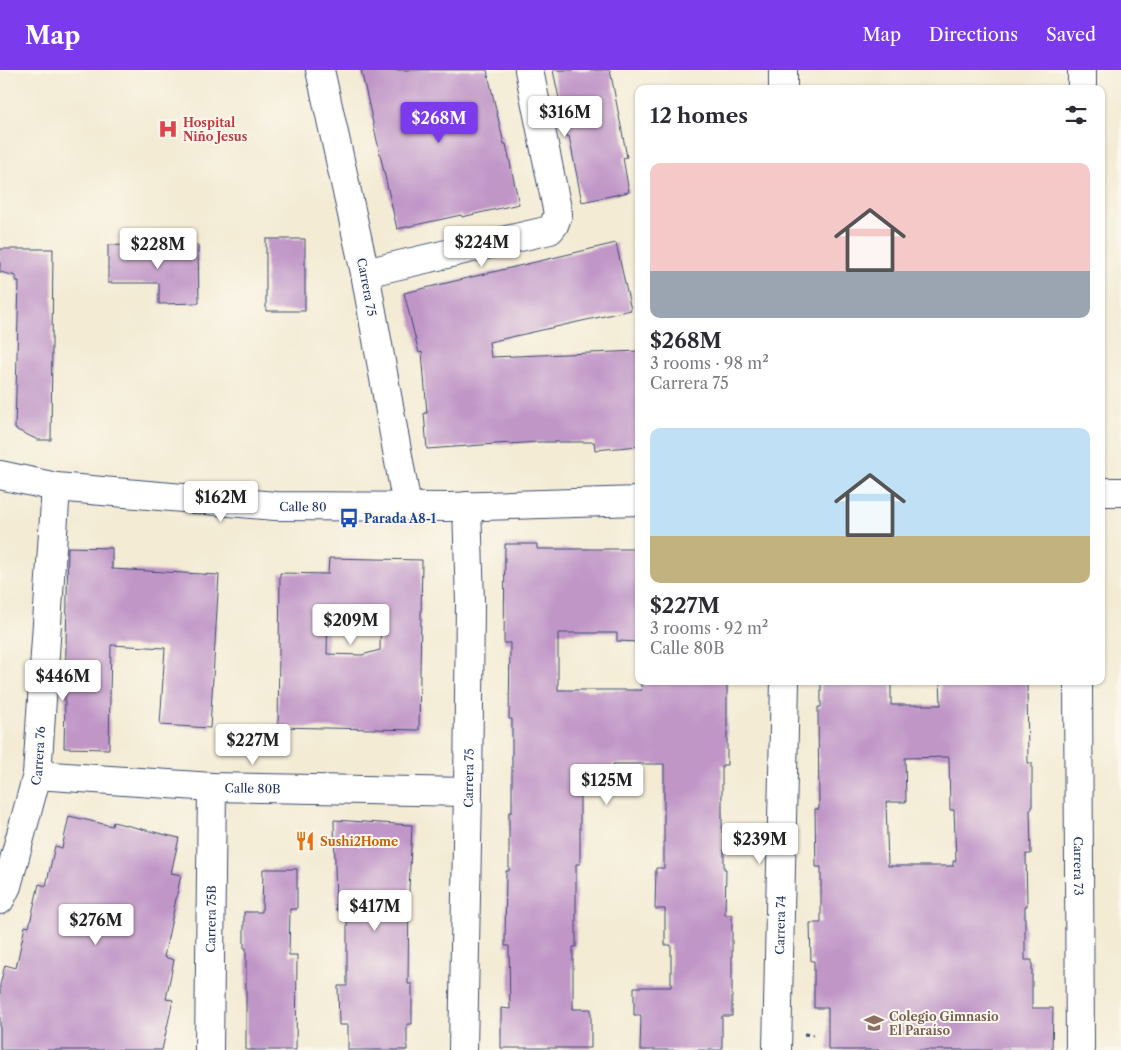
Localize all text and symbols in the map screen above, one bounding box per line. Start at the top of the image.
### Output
text: Map [25,21,80,50]
text: Map [862,24,901,46]
text: Directions [929,24,1018,46]
text: Saved [1046,24,1096,46]
pin: $316M [530,96,600,138]
icon: filters [1062,101,1090,129]
pin: $268M [404,102,474,144]
text: $316M [539,102,591,122]
text: 12 homes [650,103,748,128]
text: $268M [412,108,466,128]
place label: Hospital Niño Jesus [183,115,248,144]
hospital icon: Hospital Niño Jesus [157,118,179,140]
icon: home [825,195,915,285]
pin: $224M [447,226,517,268]
pin: $228M [123,228,193,270]
text: $224M [455,232,509,252]
text: $228M [131,234,185,254]
street label: Carrera 75 [354,256,380,317]
text: $268M [650,328,722,353]
text: 3 rooms · 98 m² [650,353,769,373]
text: Carrera 75 [650,373,729,393]
icon: home [825,460,915,550]
pin: $162M [186,480,256,523]
text: $162M [195,487,247,507]
street label: Calle 80 [279,499,327,514]
bus stop icon: Parada A8-1 [338,507,360,529]
place label: Parada A8-1 [364,511,437,526]
text: $227M [650,593,720,618]
pin: $209M [316,604,386,646]
text: $209M [323,610,379,630]
text: 3 rooms · 92 m² [650,618,768,638]
text: Calle 80B [650,638,724,658]
pin: $446M [28,660,98,702]
text: $446M [36,666,90,686]
pin: $227M [218,724,288,766]
street label: Carrera 76 [27,726,48,787]
text: $227M [226,730,280,750]
street label: Carrera 75 [460,748,476,808]
pin: $125M [572,764,642,806]
text: $125M [581,770,633,790]
street label: Calle 80B [225,780,281,796]
pin: $239M [725,822,795,865]
text: $239M [733,829,787,849]
restaurant icon: Sushi2Home [294,830,316,852]
place label: Sushi2Home [320,834,398,849]
street label: Carrera 73 [1071,836,1087,896]
street label: Carrera 75B [203,885,218,953]
pin: $417M [340,890,410,932]
street label: Carrera 74 [772,895,788,955]
text: $417M [350,896,400,916]
pin: $276M [61,904,131,946]
text: $276M [70,910,122,930]
place label: Colegio Gimnasio El Paraíso [889,1009,999,1038]
school or university icon: Colegio Gimnasio El Paraíso [863,1012,885,1034]

